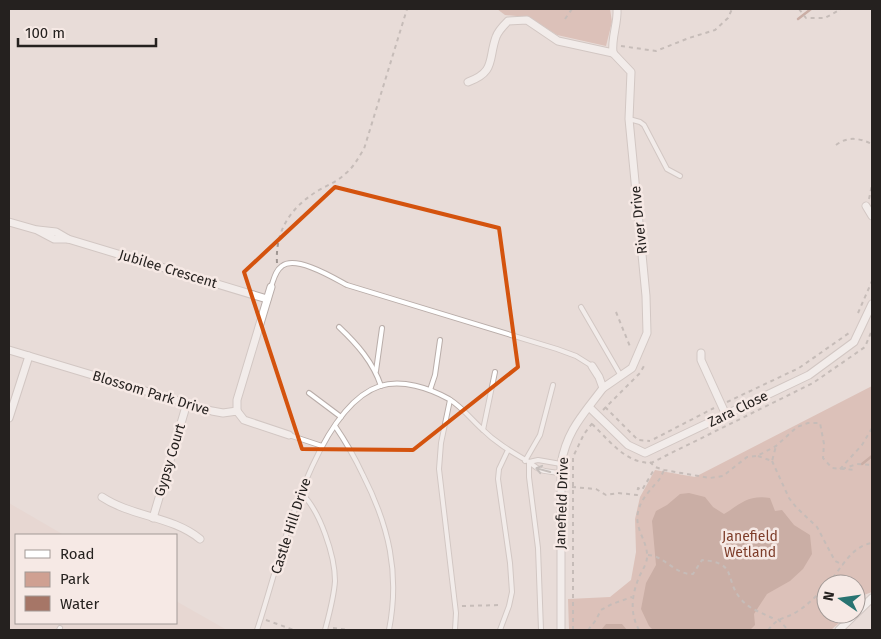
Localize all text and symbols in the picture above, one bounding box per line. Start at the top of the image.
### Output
scale bar [18,15,155,47]
text: 100 m [25,24,65,42]
street label: River Drive [627,185,651,255]
street label: Jubilee Crescent [117,246,220,292]
street label: Blossom Park Drive [90,367,212,419]
street label: Zara Close [705,387,771,431]
street label: Gypsy Court [151,421,189,498]
street label: Janefield Drive [552,457,572,549]
one-way arrow [536,464,552,474]
street label: Castle Hill Drive [267,476,315,576]
park label: Janefield Wetland [722,528,778,561]
legend [15,534,178,624]
text: Road [60,545,95,563]
text: Park [60,570,90,588]
north arrow [816,574,866,624]
text: N [819,590,838,603]
text: Water [60,595,99,613]

